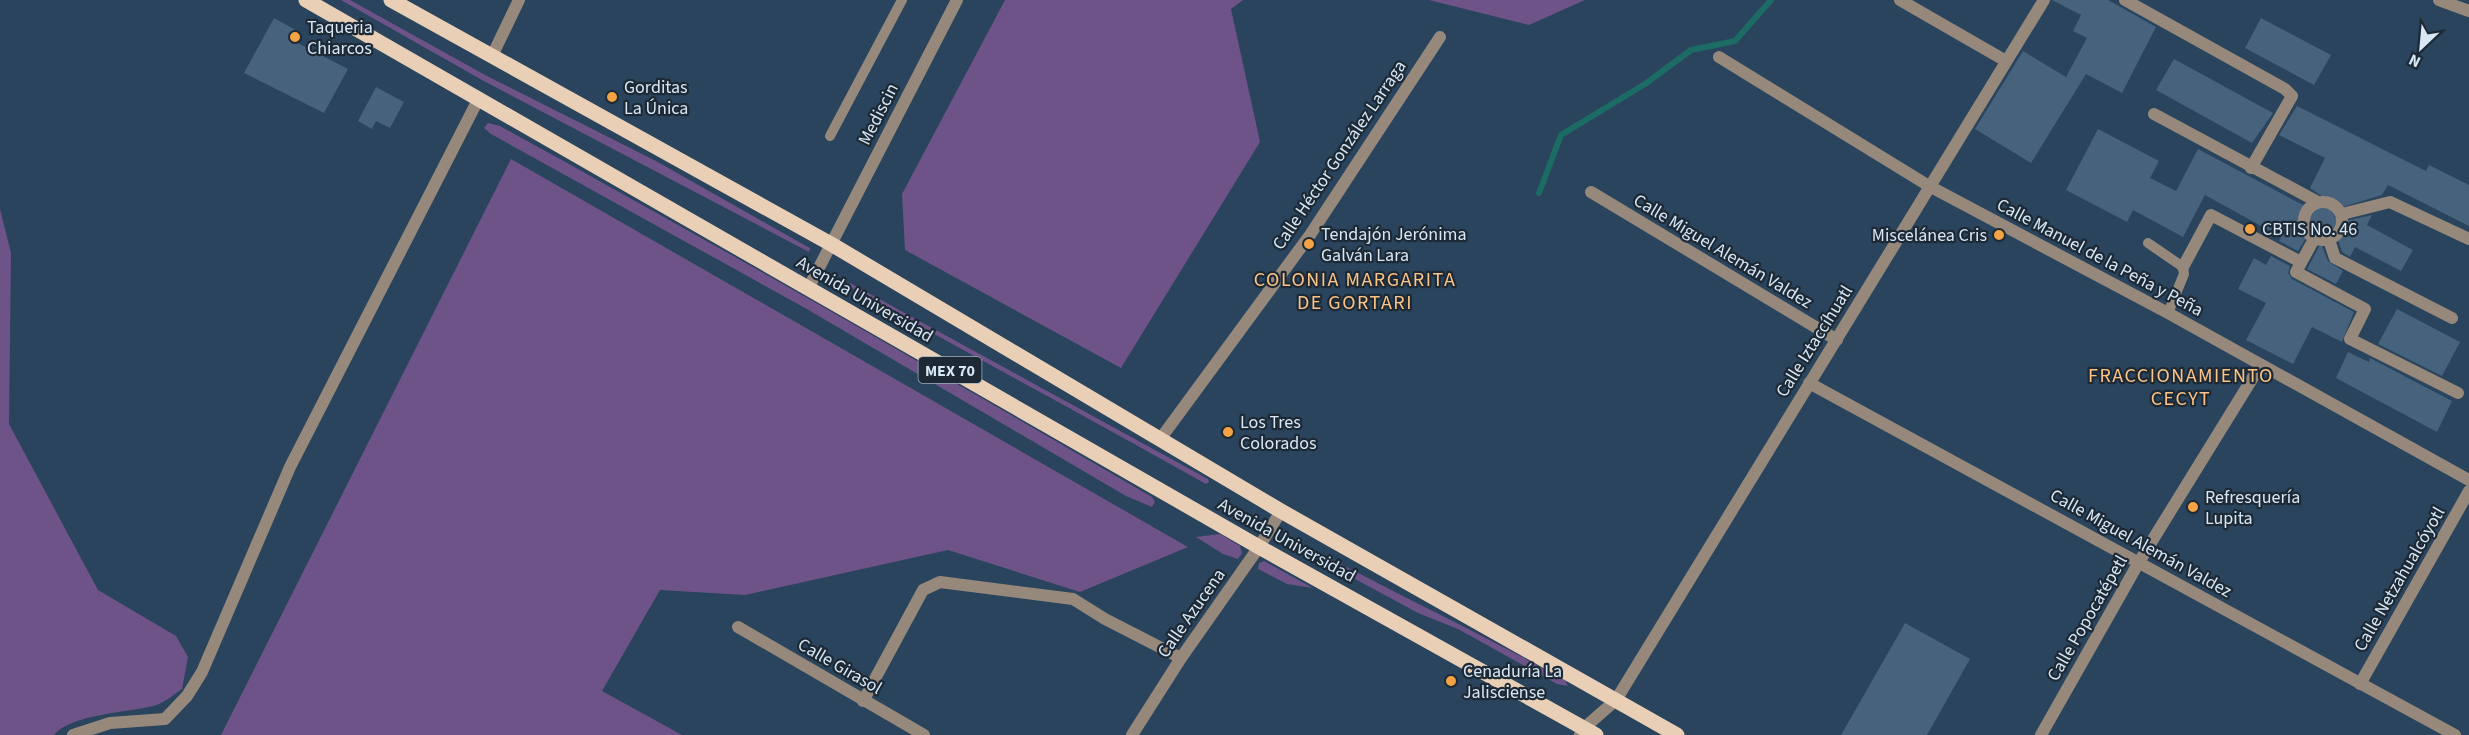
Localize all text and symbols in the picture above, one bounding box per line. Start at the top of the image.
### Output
place label: Taqueria Chiarcos [307,15,373,61]
north arrow [2391,18,2451,78]
marker: Taqueria Chiarcos [288,30,302,44]
text: N [2405,48,2424,73]
street label: Calle Héctor González Larraga [1266,56,1412,255]
place label: Gorditas La Única [624,75,688,121]
street label: Mediscin [852,79,905,150]
marker: Gorditas La Única [605,90,619,104]
street label: Calle Miguel Alemán Valdez [1629,188,1817,315]
street label: Calle Manuel de la Peña y Peña [1992,192,2207,323]
place label: CBTIS No. 46 [2262,217,2357,242]
place label: Tendajón Jerónima Galván Lara [1321,222,1467,268]
marker: CBTIS No. 46 [2243,222,2257,236]
place label: Miscelánea Cris [1872,223,1987,248]
marker: Miscelánea Cris [1992,228,2006,242]
marker: Tendajón Jerónima Galván Lara [1302,237,1316,251]
street label: Avenida Universidad [792,250,938,349]
district label: COLONIA MARGARITA DE GORTARI [1254,266,1456,317]
street label: Calle Iztaccíhuatl [1770,280,1859,402]
road number: MEX 70 [918,357,982,383]
district label: FRACCIONAMIENTO CECYT [2088,362,2274,413]
place label: Los Tres Colorados [1240,410,1317,456]
marker: Los Tres Colorados [1221,425,1235,439]
street label: Calle Miguel Alemán Valdez [2045,483,2237,604]
place label: Refresquería Lupita [2205,485,2300,531]
street label: Avenida Universidad [1213,492,1360,589]
marker: Refresquería Lupita [2186,500,2200,514]
street label: Calle Netzahualcóyotl [2348,502,2451,656]
street label: Calle Popocatépetl [2041,551,2134,686]
street label: Calle Azucena [1151,564,1231,663]
street label: Calle Girasol [793,632,886,701]
place label: Cenaduría La Jalisciense [1463,659,1562,705]
marker: Cenaduría La Jalisciense [1444,674,1458,688]

